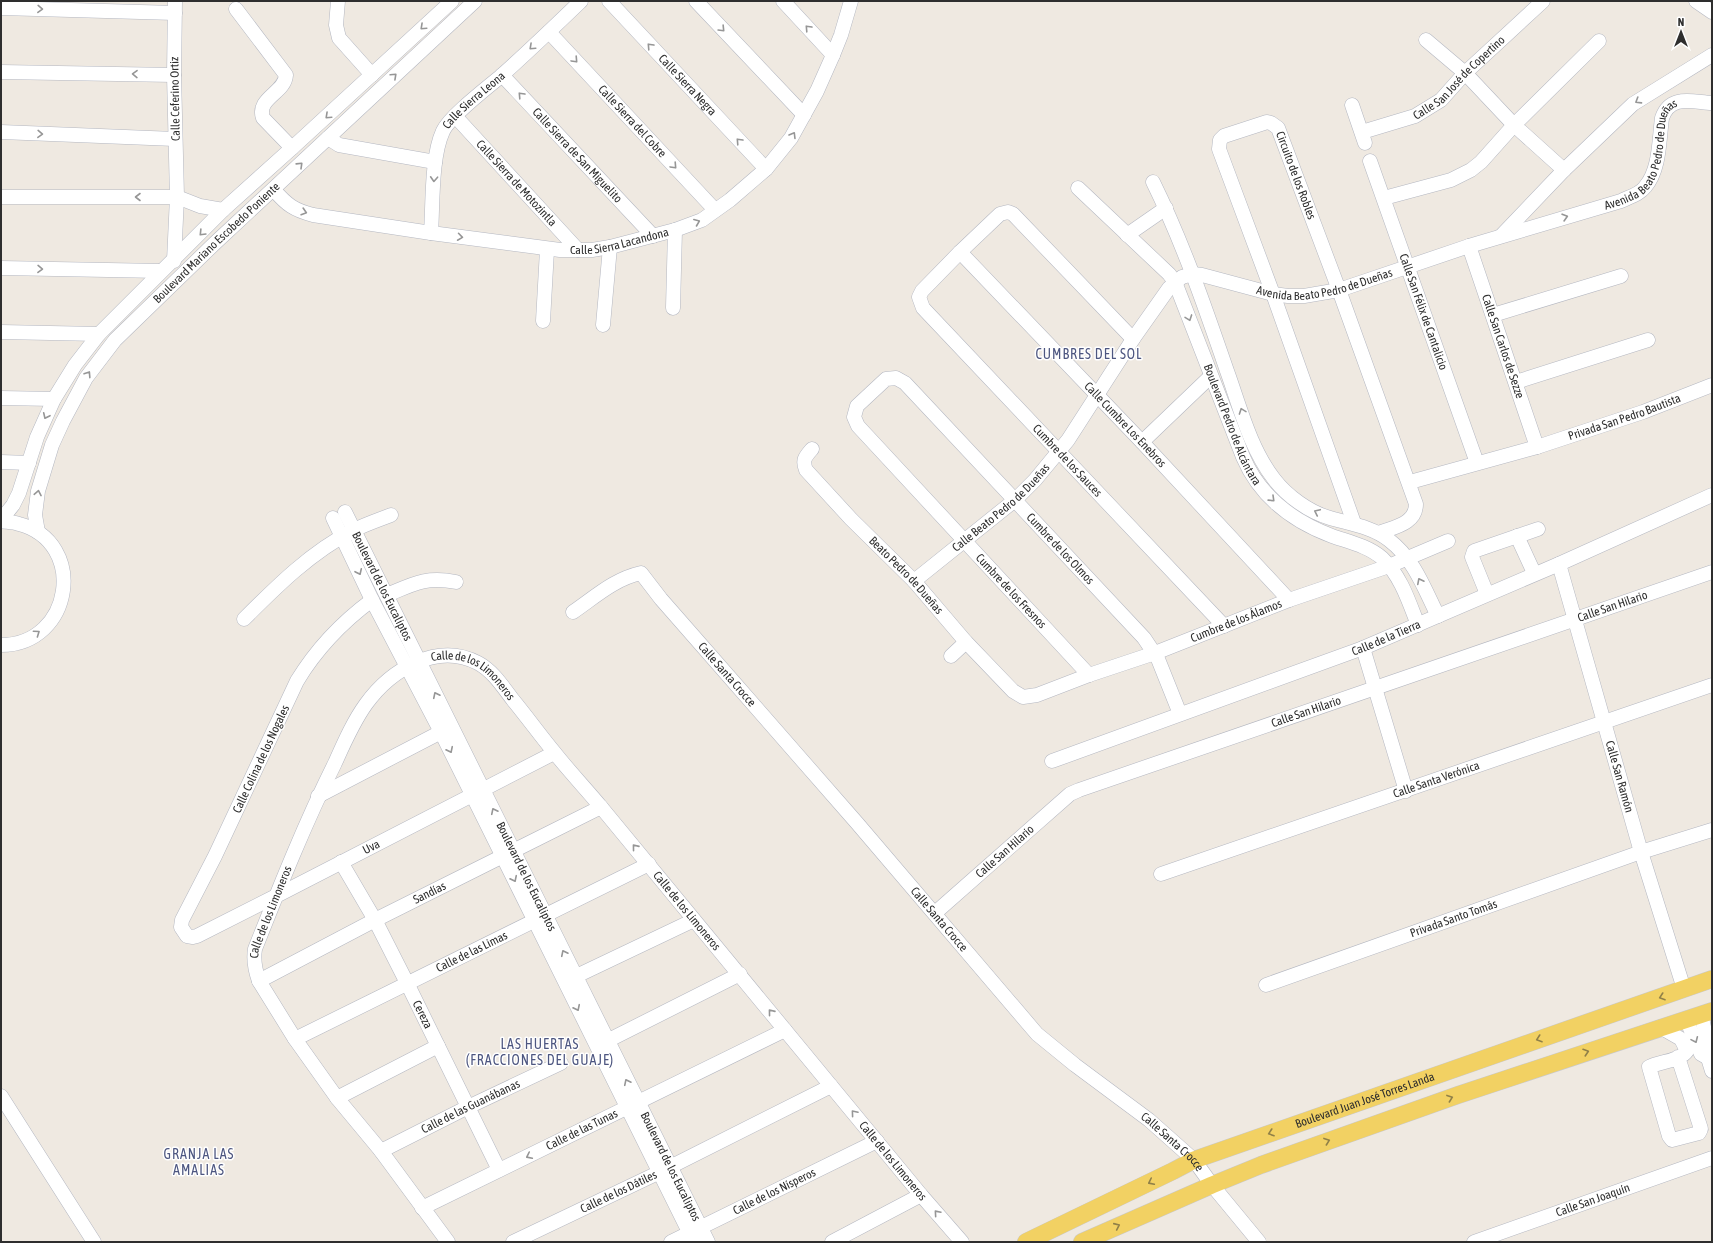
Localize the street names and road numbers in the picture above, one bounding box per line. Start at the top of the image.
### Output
street label: Calle San José de Copertino [1410,33,1508,123]
street label: Calle Sierra Negra [656,52,719,118]
street label: Calle Ceferino Ortiz [167,56,183,141]
street label: Calle Sierra Leona [440,69,508,131]
street label: Calle Sierra del Cobre [595,82,669,160]
street label: Avenida Beato Pedro de Dueñas [1603,96,1679,213]
street label: Calle Sierra de San Miguelito [529,105,625,206]
street label: Circuito de los Robles [1273,130,1319,221]
street label: Calle Sierra de Motozintla [473,137,560,229]
street label: Boulevard Mariano Escobedo Poniente [150,179,283,306]
street label: Calle Sierra Lacandona [570,225,670,257]
street label: Calle San Félix de Cantalicio [1396,252,1451,372]
street label: Avenida Beato Pedro de Dueñas [1255,265,1394,303]
street label: Calle San Carlos de Sezze [1479,293,1527,400]
street label: Boulevard Pedro de Alcántara [1201,362,1264,488]
street label: Calle Cumbre Los Enebros [1081,379,1169,470]
street label: Privada San Pedro Bautista [1566,391,1682,443]
street label: Cumbre de los Sauces [1030,422,1105,500]
street label: Calle Beato Pedro de Dueñas [949,461,1053,555]
street label: Cumbre de los Olmos [1024,510,1097,587]
street label: Boulevard de los Eucaliptos [349,529,415,643]
street label: Beato Pedro de Dueñas [866,534,946,617]
street label: Cumbre de los Fresnos [973,551,1049,631]
street label: Calle San Hilario [1576,588,1650,625]
street label: Cumbre de los Álamos [1189,597,1284,645]
street label: Calle de la Tierra [1350,617,1423,659]
street label: Calle Santa Crocce [695,640,759,709]
street label: Calle de los Limoneros [430,648,518,703]
street label: Calle San Hilario [1269,693,1343,730]
street label: Calle Colina de los Nogales [230,703,292,815]
street label: Calle San Ramón [1603,739,1636,814]
street label: Calle Santa Verónica [1391,758,1481,801]
street label: Boulevard de los Eucaliptos [493,820,559,933]
street label: Calle San Hilario [973,822,1037,881]
street label: Uva [360,837,382,857]
street label: Calle de los Limoneros [247,864,295,959]
street label: Calle de los Limoneros [650,869,723,953]
street label: Sandías [411,879,448,907]
street label: Calle Santa Crocce [908,884,971,954]
street label: Privada Santo Tomás [1408,897,1499,940]
street label: Calle de las Limas [434,928,510,975]
street label: Cereza [410,998,435,1031]
street label: Boulevard Juan José Torres Landa [1293,1070,1436,1131]
street label: Calle de las Guanábanas [419,1077,522,1136]
street label: Calle de las Tunas [544,1106,620,1153]
street label: Calle Santa Crocce [1138,1109,1207,1174]
street label: Boulevard de los Eucaliptos [637,1110,703,1223]
street label: Calle de los Limoneros [856,1119,930,1203]
street label: Calle de los Nísperos [731,1165,818,1218]
street label: Calle de los Dátiles [578,1168,659,1216]
street label: Calle San Joaquín [1554,1181,1632,1220]

